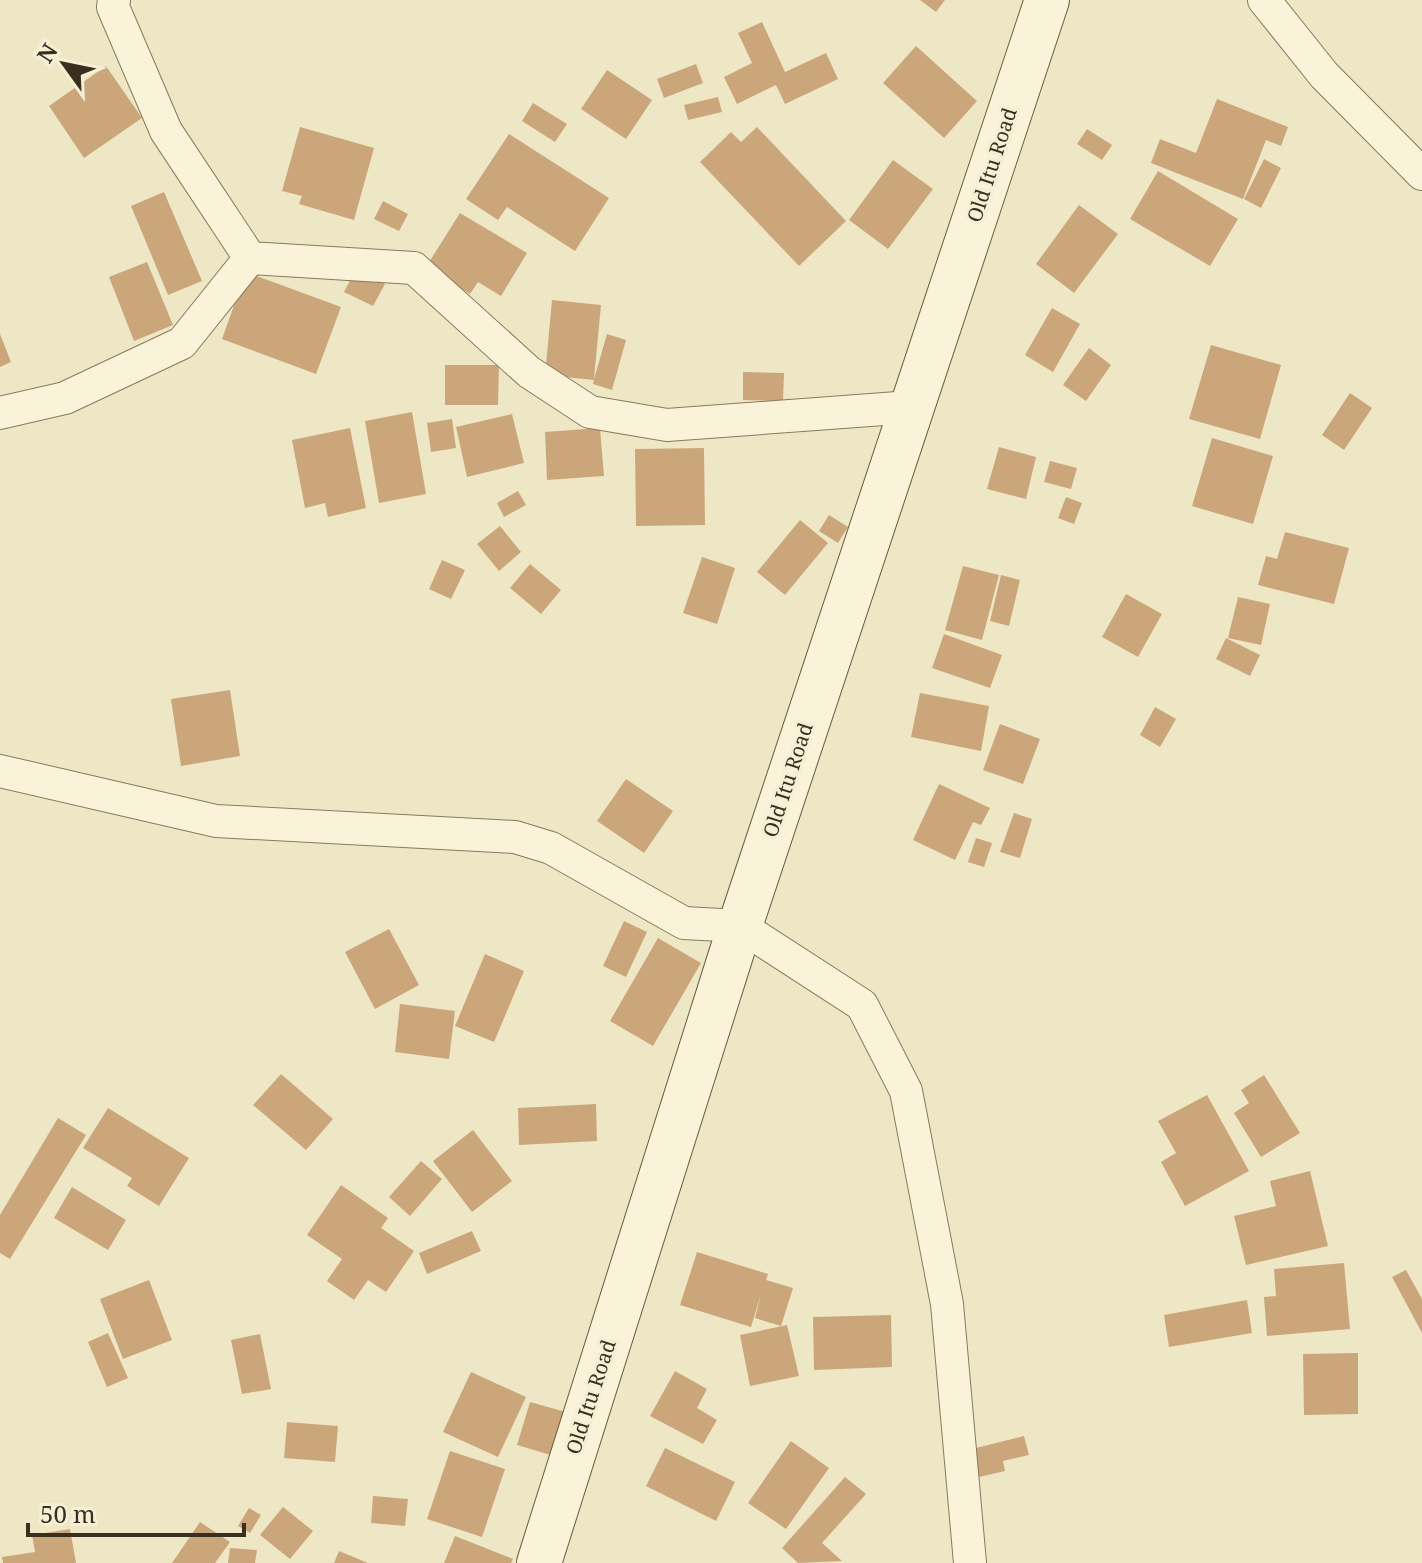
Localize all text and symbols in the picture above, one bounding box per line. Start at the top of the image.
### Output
north arrow [24,24,104,104]
text: N [29,37,64,68]
street label: Old Itu Road [960,104,1023,226]
street label: Old Itu Road [756,719,819,841]
street label: Old Itu Road [559,1336,622,1458]
scale bar [28,1487,244,1537]
text: 50 m [40,1497,96,1530]

